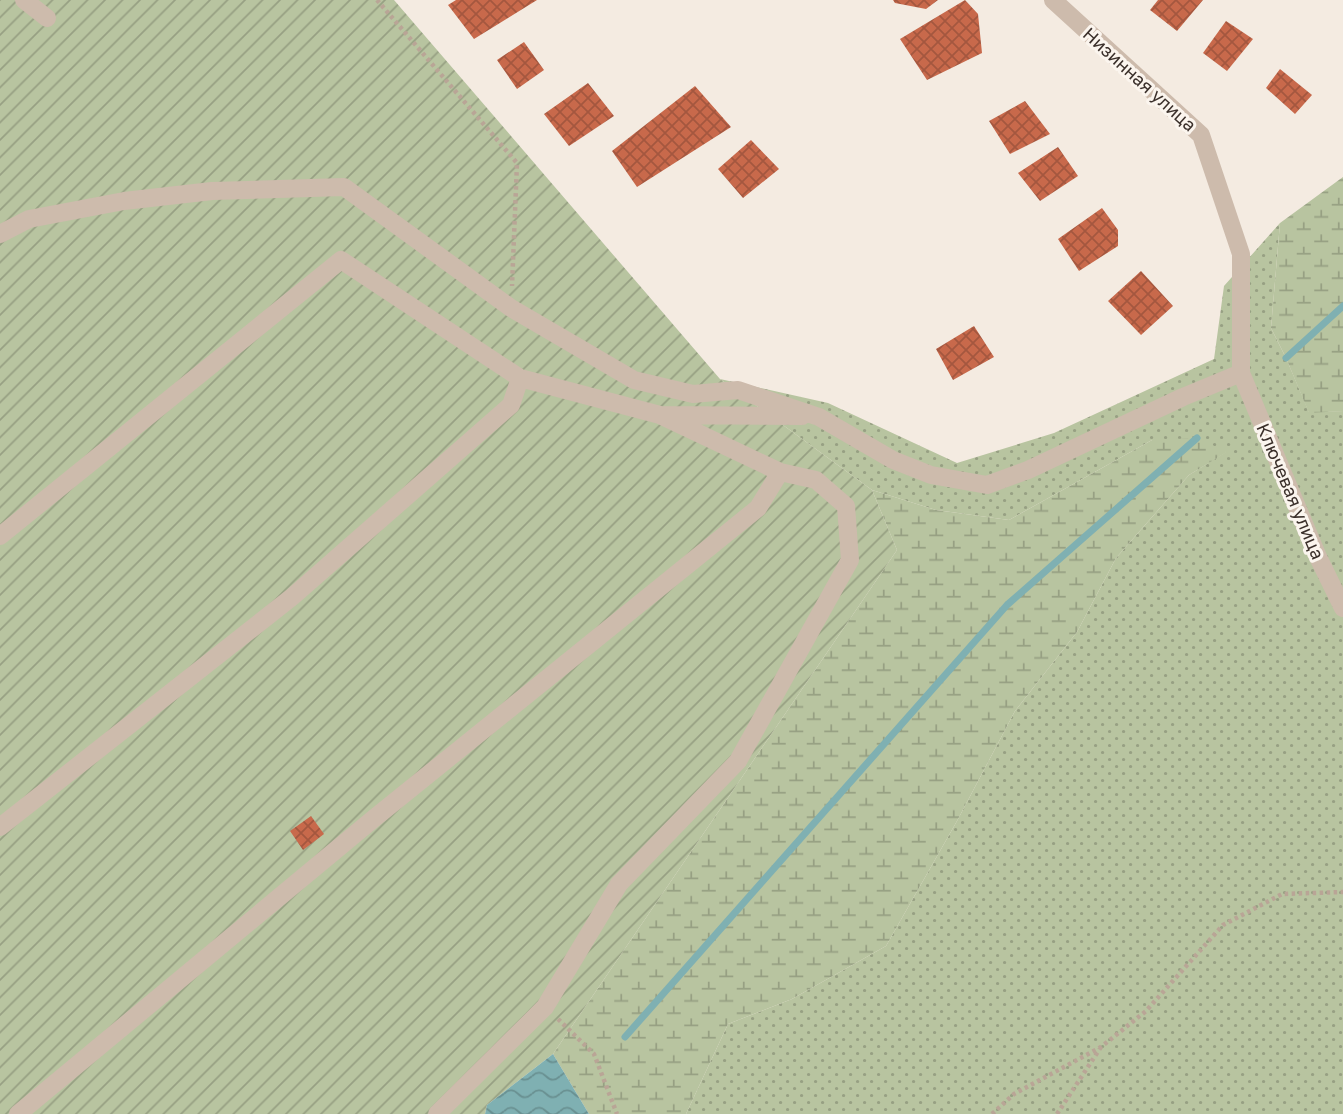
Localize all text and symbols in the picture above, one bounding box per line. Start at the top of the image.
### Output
street label: Низинная улица [1079,22,1201,136]
street label: Ключевая улица [1252,420,1330,562]

